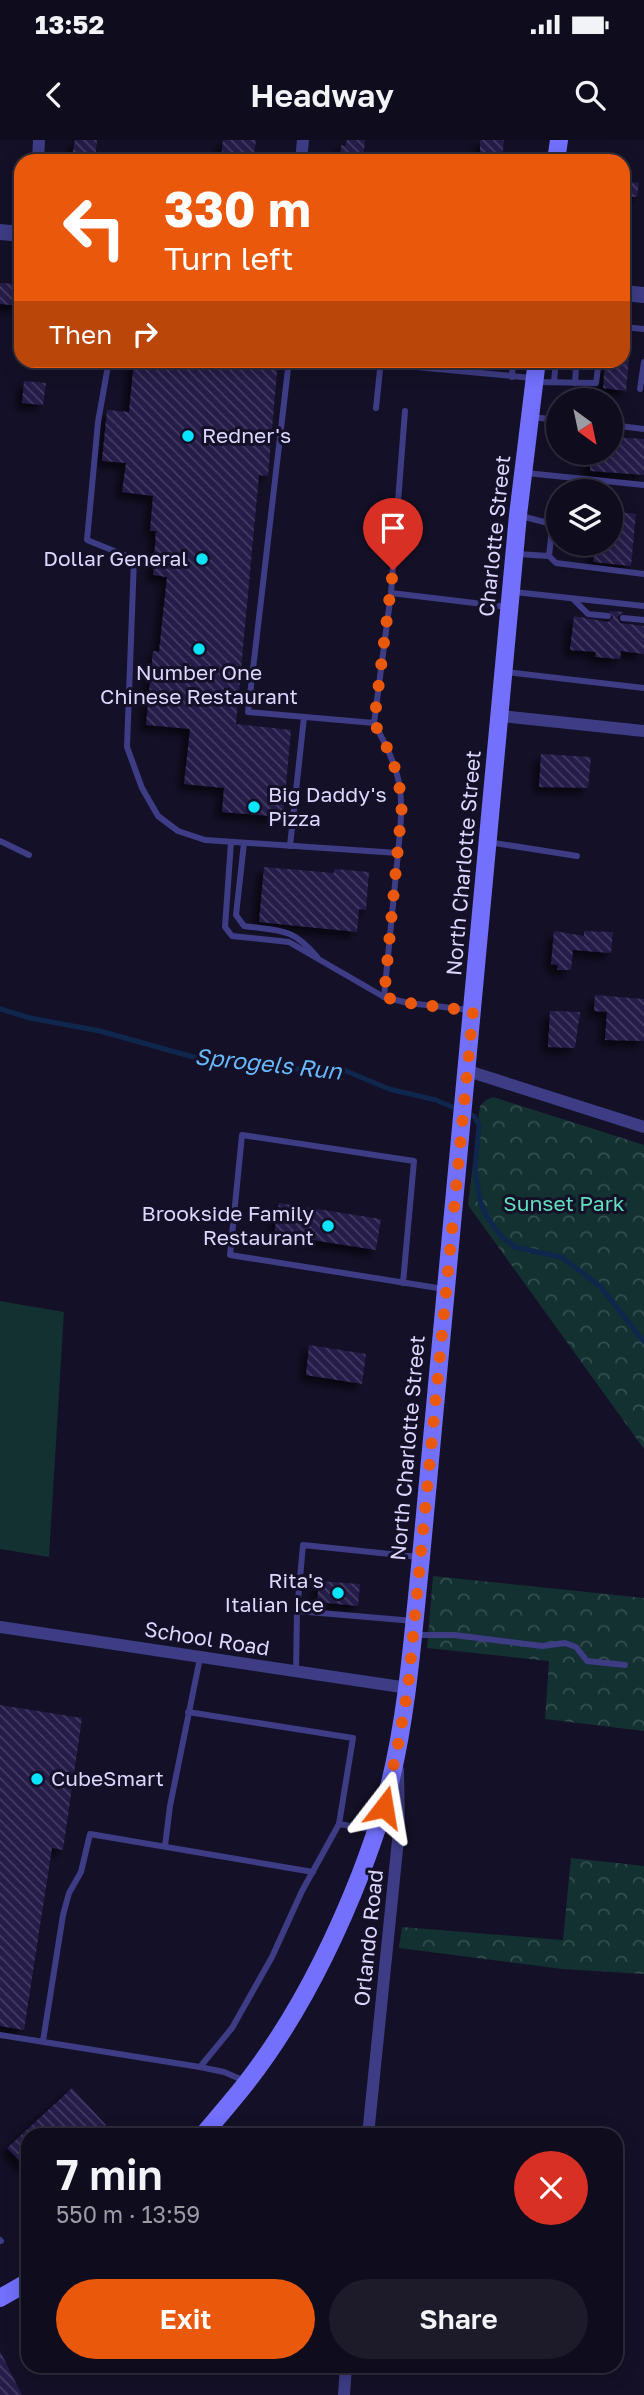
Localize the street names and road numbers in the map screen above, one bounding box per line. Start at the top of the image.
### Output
street label: Charlotte Street [473,454,515,618]
street label: North Charlotte Street [440,749,486,977]
street label: North Charlotte Street [384,1334,430,1562]
street label: School Road [143,1615,272,1661]
street label: Orlando Road [348,1868,388,2008]

